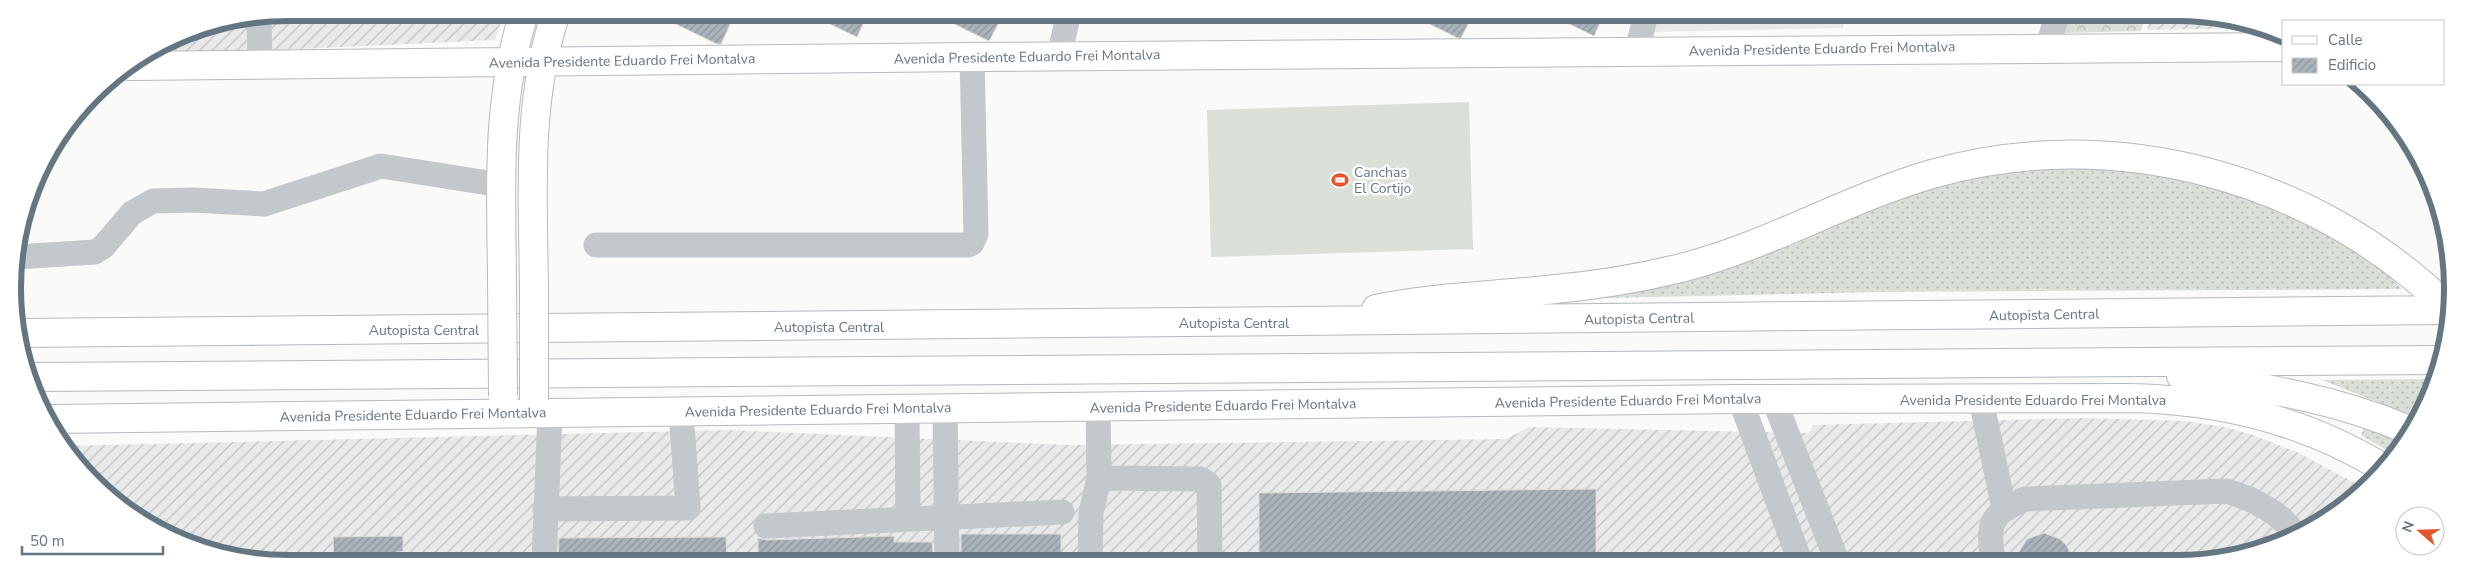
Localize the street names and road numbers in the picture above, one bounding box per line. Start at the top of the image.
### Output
street label: Avenida Presidente Eduardo Frei Montalva [1689,37,1955,61]
street label: Avenida Presidente Eduardo Frei Montalva [894,45,1160,69]
street label: Avenida Presidente Eduardo Frei Montalva [489,49,755,73]
street label: Autopista Central [1989,305,2100,325]
street label: Autopista Central [1584,309,1695,329]
street label: Autopista Central [1179,314,1290,333]
street label: Autopista Central [774,318,885,337]
street label: Autopista Central [369,321,480,340]
street label: Avenida Presidente Eduardo Frei Montalva [1495,389,1761,413]
street label: Avenida Presidente Eduardo Frei Montalva [1900,391,2166,410]
street label: Avenida Presidente Eduardo Frei Montalva [1090,394,1356,418]
street label: Avenida Presidente Eduardo Frei Montalva [685,398,951,422]
street label: Avenida Presidente Eduardo Frei Montalva [280,403,546,427]

